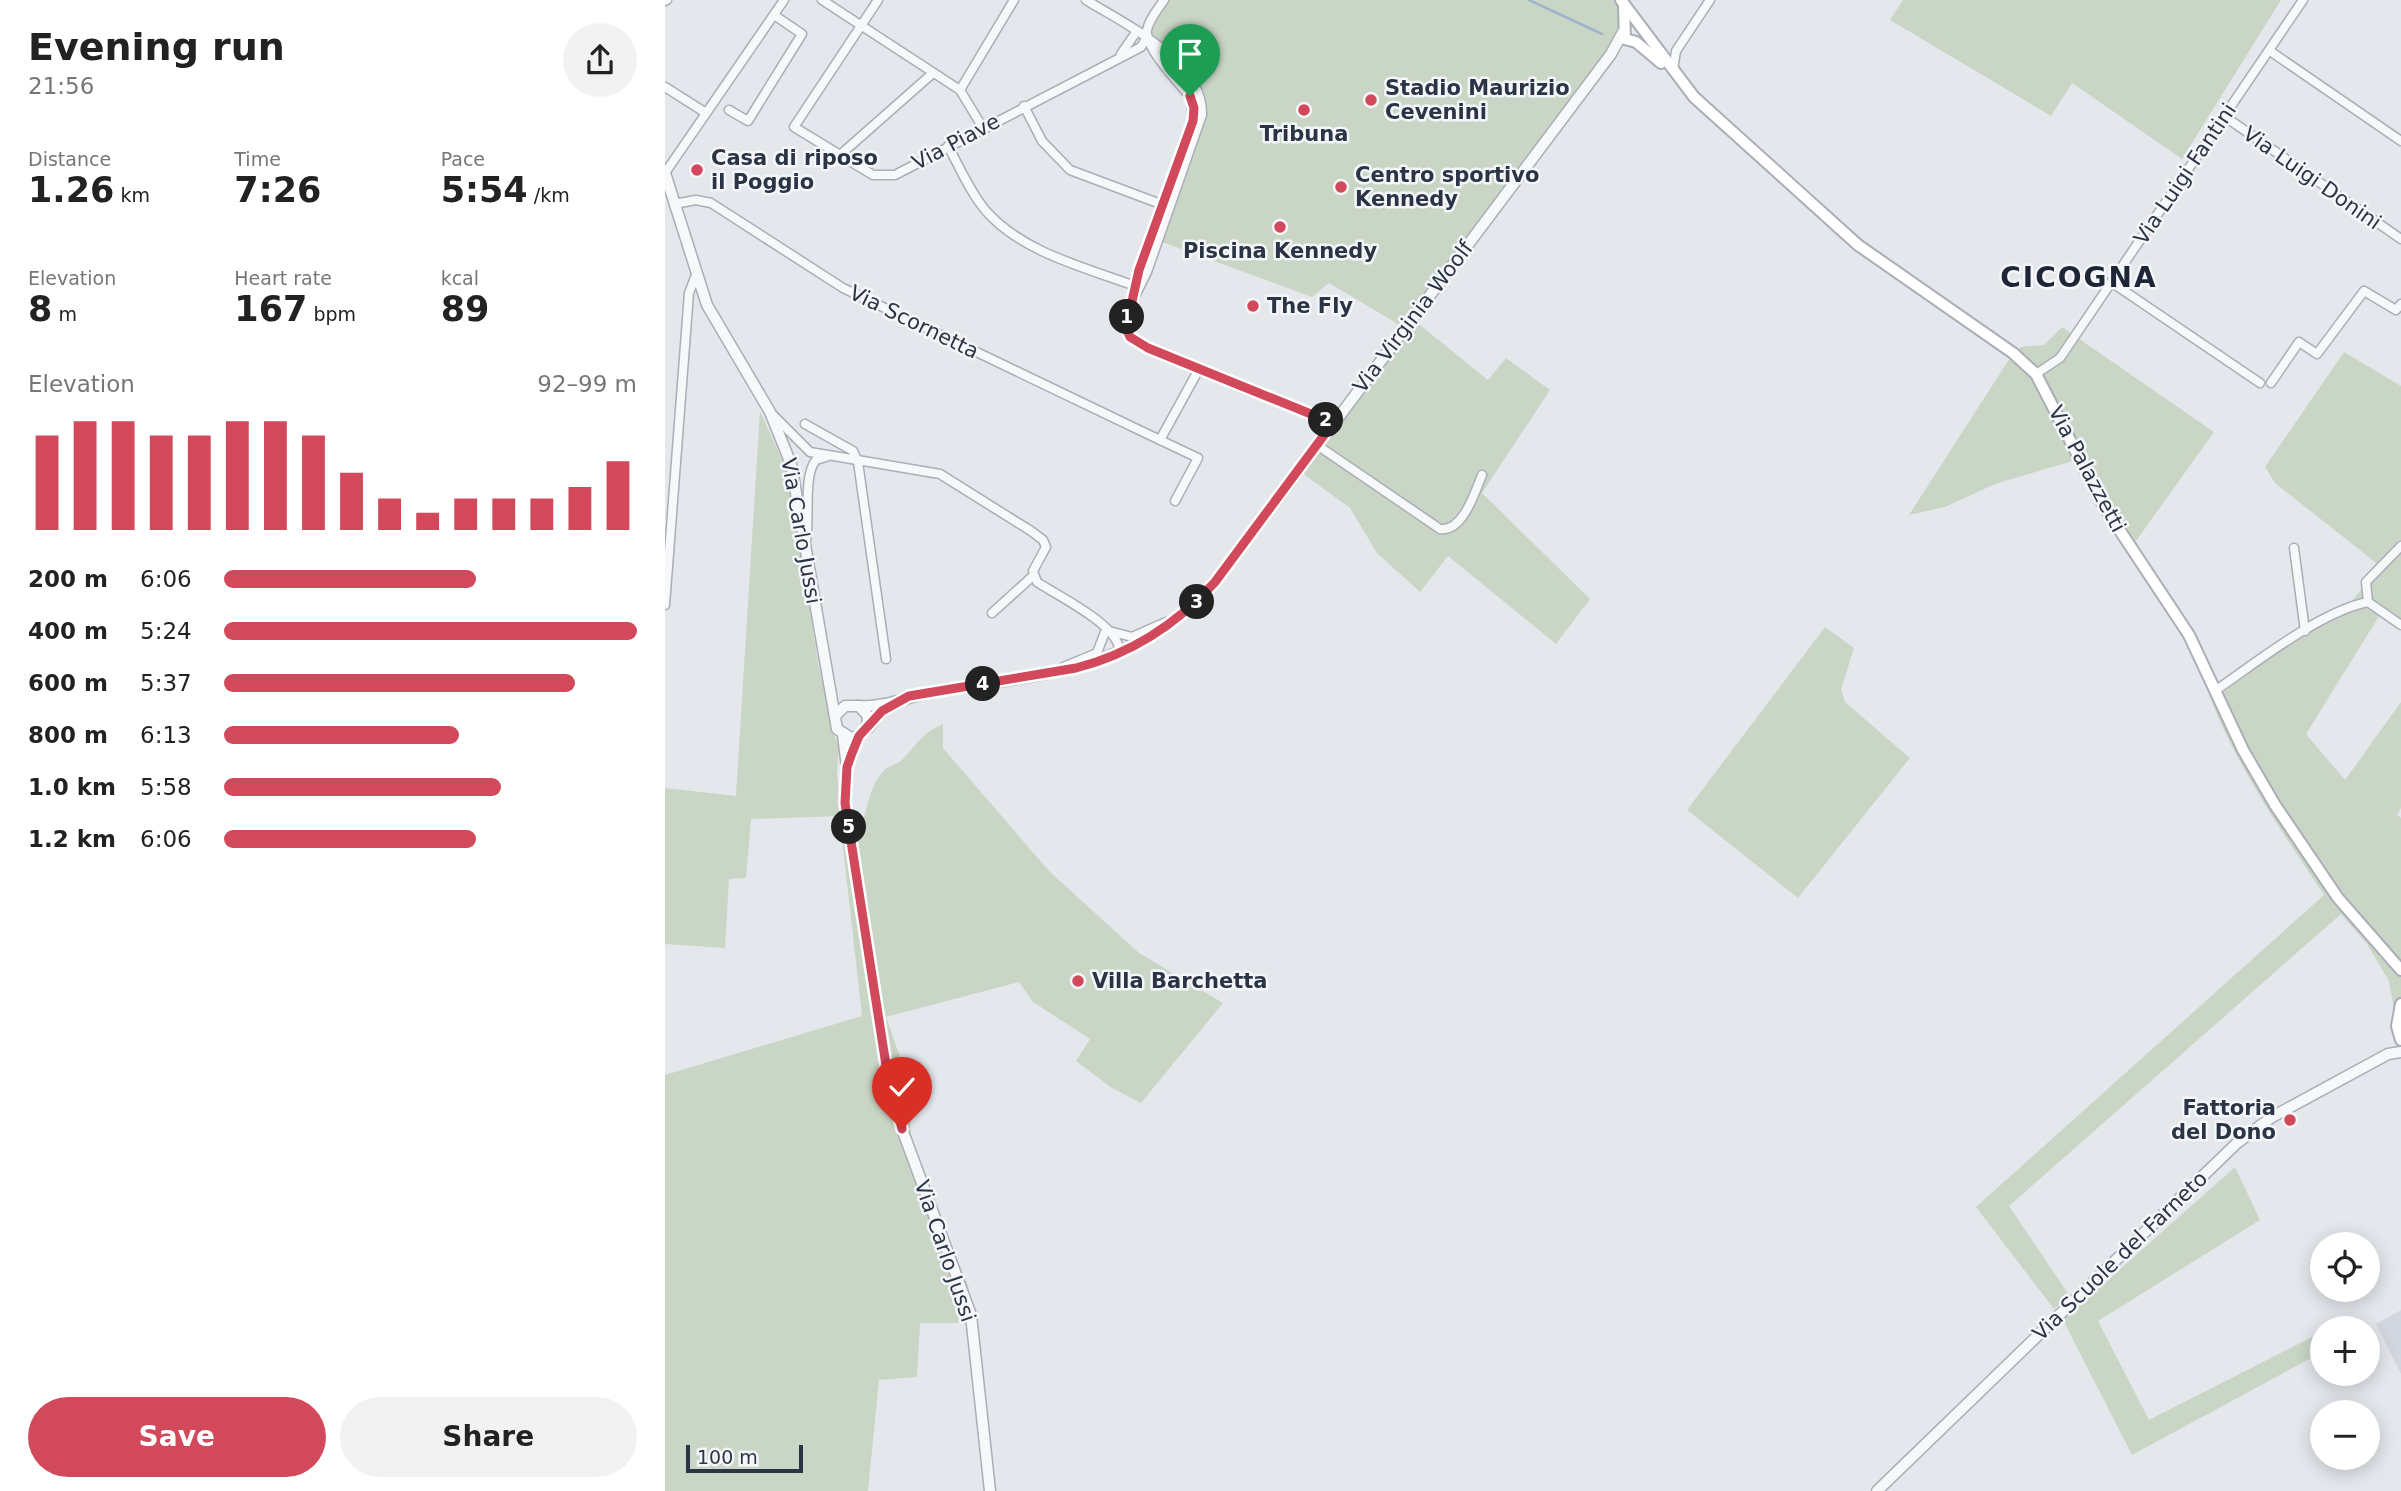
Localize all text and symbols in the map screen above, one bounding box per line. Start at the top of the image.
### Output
button: share [563,23,637,97]
pin [1160,24,1220,96]
text: Evening run [28,25,285,69]
icon: arrive [1171,35,1209,73]
text: 21:56 [28,73,94,99]
place label: Stadio Maurizio Cevenini [1385,76,1570,124]
marker: Stadio Maurizio Cevenini [1363,92,1379,108]
street label: Via Luigi Fantini [2129,99,2241,249]
marker: Tribuna [1296,102,1312,118]
street label: Via Piave [908,109,1004,175]
street label: Via Luigi Donini [2238,121,2386,235]
place label: Tribuna [1260,122,1348,146]
place label: Casa di riposo il Poggio [711,146,878,194]
text: Distance [28,148,111,170]
text: Time [234,148,281,170]
text: Pace [441,148,485,170]
marker: Casa di riposo il Poggio [689,162,705,178]
place label: Centro sportivo Kennedy [1355,163,1539,211]
text: 1.26 [28,170,114,210]
text: 7:26 [234,170,321,210]
text: 5:54 [441,170,528,210]
marker: Centro sportivo Kennedy [1333,179,1349,195]
text: km [114,184,150,206]
text: /km [528,184,570,206]
marker: Piscina Kennedy [1272,219,1288,235]
street label: Via Virginia Woolf [1348,236,1478,398]
place label: Piscina Kennedy [1183,239,1377,263]
district label: CICOGNA [2000,261,2158,294]
text: Elevation [28,267,116,289]
text: Heart rate [234,267,332,289]
text: kcal [441,267,479,289]
street label: Via Scornetta [845,280,983,364]
text: 8 [28,289,52,329]
text: 167 [234,289,307,329]
text: 89 [441,289,489,329]
place label: The Fly [1267,294,1353,318]
marker: The Fly [1245,298,1261,314]
pin: 1 [1109,300,1145,334]
text: m [52,303,77,325]
text: bpm [307,303,356,325]
text: 1 [1120,305,1133,327]
text: Elevation [28,371,135,397]
text: 92–99 m [537,371,637,397]
pin: 2 [1309,402,1343,438]
street label: Via Palazzetti [2044,402,2130,536]
text: 2 [1319,408,1332,430]
street label: Via Carlo Jussi [776,456,826,606]
text: 200 m [28,566,108,592]
text: 6:06 [140,566,192,592]
pin: 3 [1179,584,1215,620]
text: 3 [1190,590,1203,612]
text: 400 m [28,618,108,644]
text: 5:24 [140,618,192,644]
pin: 4 [965,666,1001,702]
text: 600 m [28,670,108,696]
text: 5:37 [140,670,192,696]
text: 4 [976,672,989,694]
text: 800 m [28,722,108,748]
text: 6:13 [140,722,192,748]
text: 1.0 km [28,774,116,800]
text: 5:58 [140,774,192,800]
pin: 5 [831,810,867,844]
text: 5 [842,815,855,837]
text: 1.2 km [28,826,116,852]
text: 6:06 [140,826,192,852]
place label: Villa Barchetta [1092,969,1267,993]
marker: Villa Barchetta [1070,973,1086,989]
pin [872,1057,932,1129]
icon: check [883,1068,921,1106]
place label: Fattoria del Dono [2171,1096,2276,1144]
marker: Fattoria del Dono [2282,1112,2298,1128]
street label: Via Scuole del Farneto [2028,1166,2212,1346]
street label: Via Carlo Jussi [910,1177,980,1325]
map controls [2310,1232,2380,1470]
button: locate [2310,1232,2380,1302]
button: + [2310,1316,2380,1386]
button: Save [28,1397,326,1477]
button: Share [340,1397,637,1477]
button: − [2310,1400,2380,1470]
scale bar [686,1442,803,1474]
text: 100 m [697,1446,758,1468]

